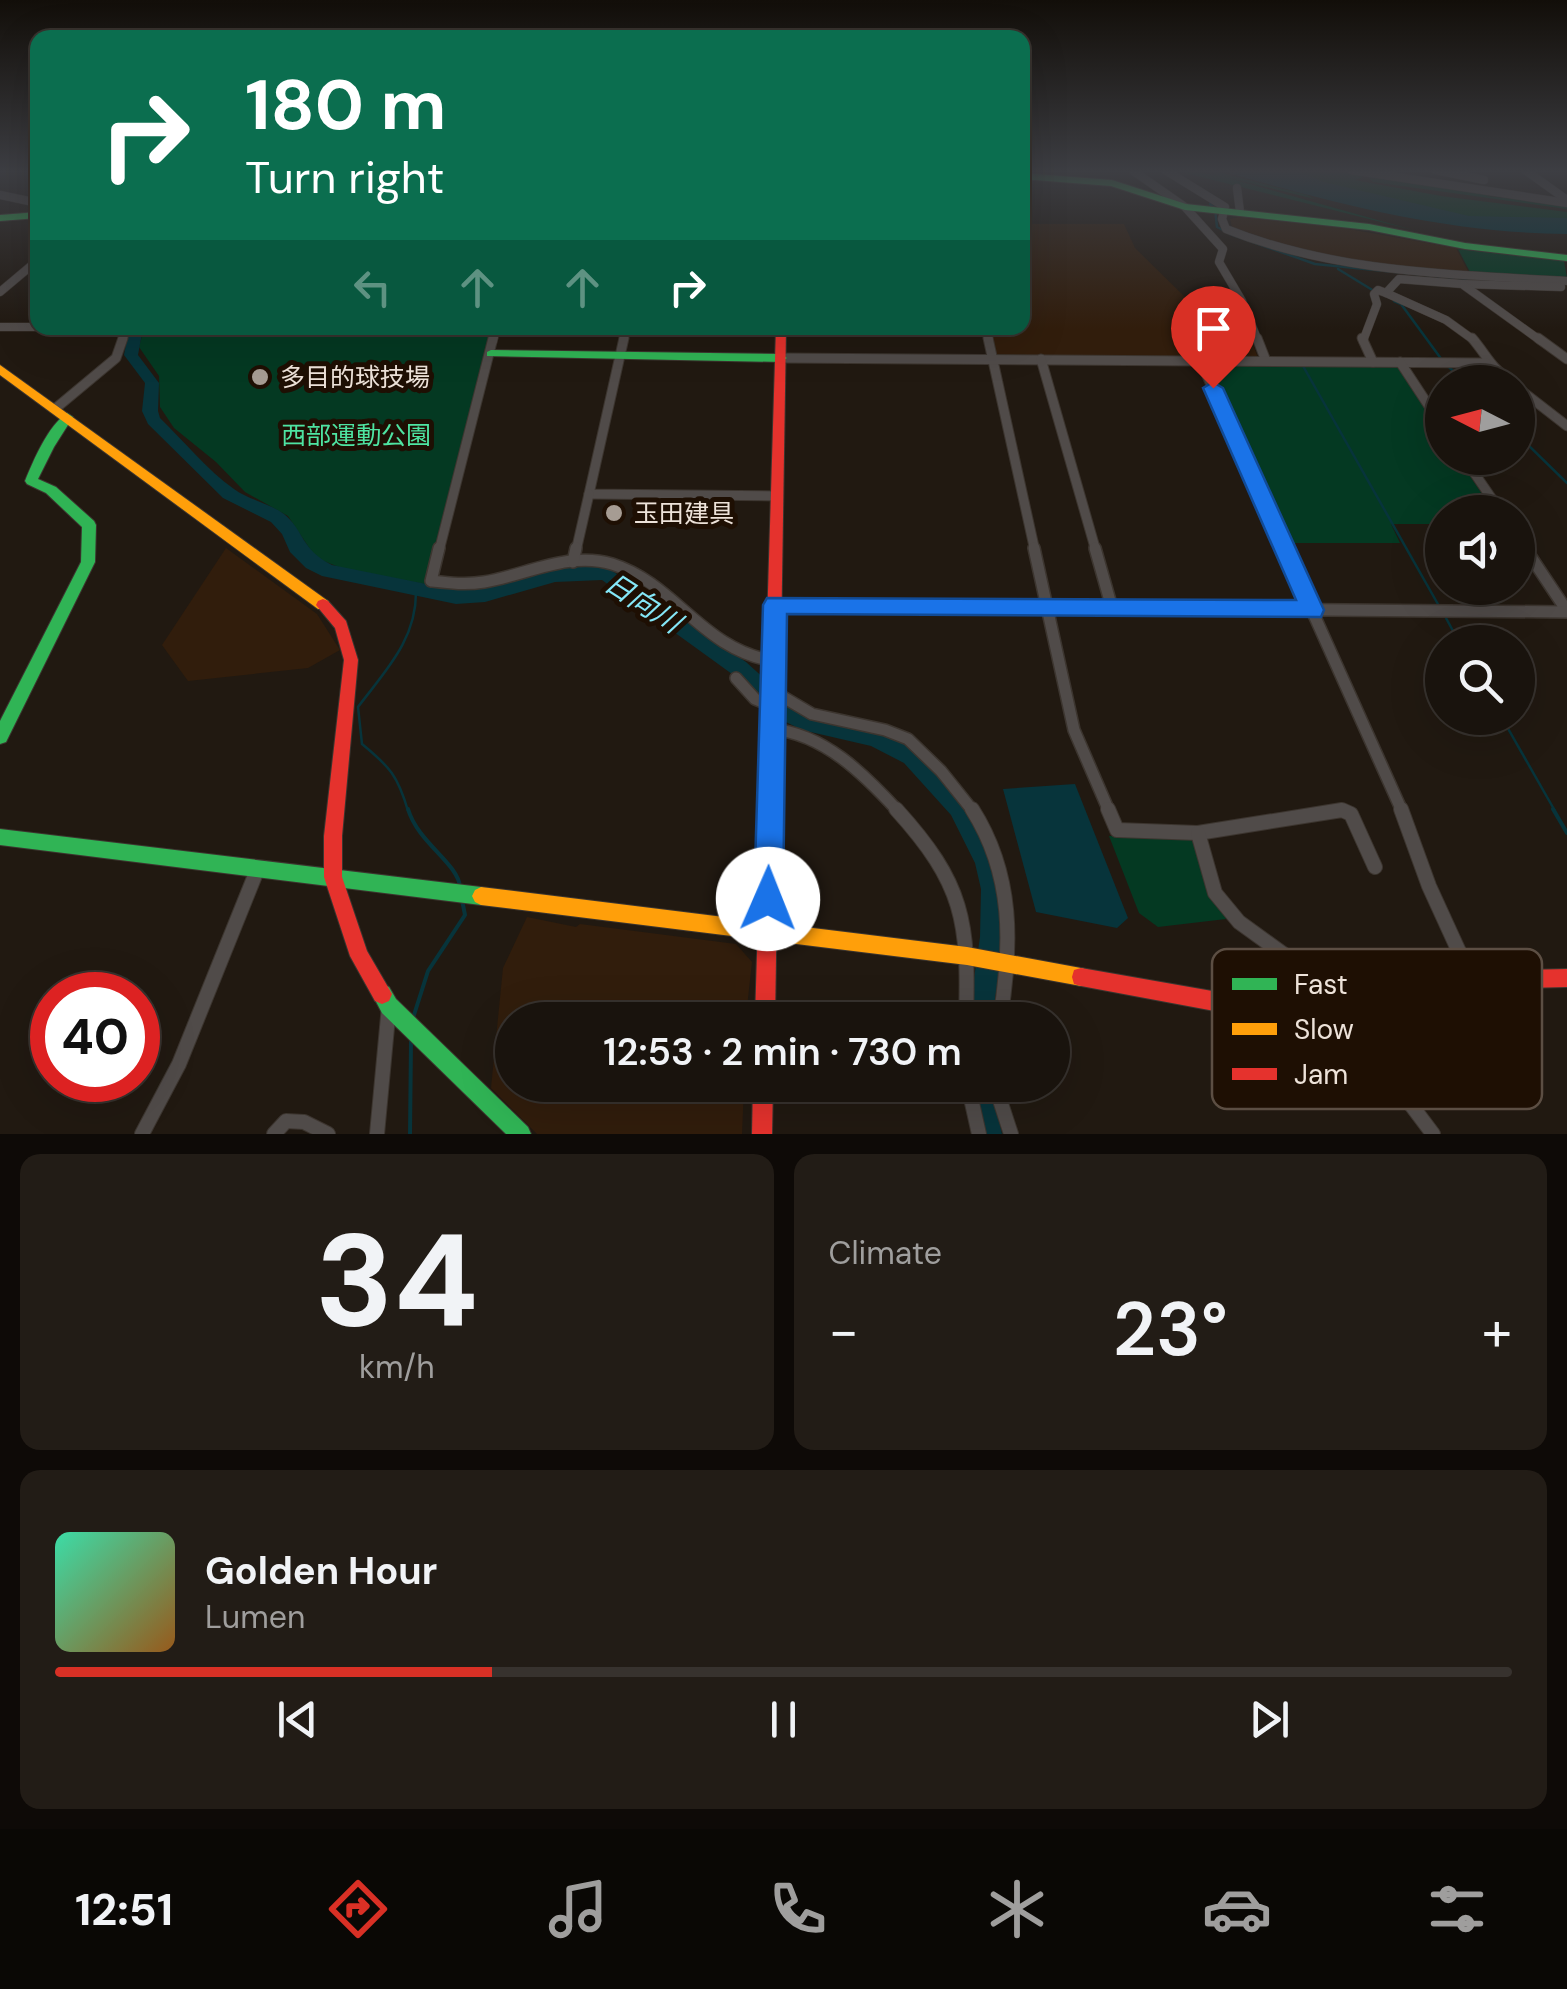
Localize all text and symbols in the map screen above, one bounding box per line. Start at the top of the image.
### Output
text: 180 m [245,60,446,151]
icon: right [80,70,210,200]
text: Turn right [245,148,444,207]
icon: left [345,260,400,315]
icon: ahead [450,260,505,315]
icon: ahead [555,260,610,315]
icon: right [660,260,715,315]
pin [1171,286,1256,389]
icon: arrive [1186,301,1241,356]
place label: 多目的球技場 [280,361,430,394]
north arrow [1425,365,1535,475]
map controls [1425,365,1535,735]
marker: 多目的球技場 [249,366,271,388]
park label: 西部運動公園 [281,419,431,452]
button: sound [1425,495,1535,605]
place label: 玉田建具 [634,497,734,530]
marker: 玉田建具 [603,502,625,524]
water label: 日向川 [598,565,691,643]
button: search [1425,625,1535,735]
position arrow [716,847,820,951]
legend [1212,949,1542,1109]
text: Fast [1294,966,1348,1003]
speed limit sign: 40 [30,972,160,1102]
text: Slow [1294,1011,1354,1048]
text: 12:53 · 2 min · 730 m [603,1027,962,1077]
text: Jam [1294,1056,1348,1093]
text: 34 [315,1196,478,1365]
text: Climate [829,1232,942,1274]
text: 23° [1113,1281,1228,1378]
text: − [829,1295,859,1367]
text: + [1482,1295,1512,1367]
text: km/h [359,1346,435,1388]
text: Golden Hour [205,1546,437,1596]
text: Lumen [205,1596,305,1638]
icon: previous [270,1692,325,1747]
icon: pause [756,1692,811,1747]
icon: next [1242,1692,1297,1747]
icon: directions [323,1874,393,1944]
icon: music [543,1874,613,1944]
icon: phone [763,1874,833,1944]
icon: climate [982,1874,1052,1944]
icon: car [1202,1874,1272,1944]
icon: filters [1422,1874,1492,1944]
text: 12:51 [75,1880,173,1939]

